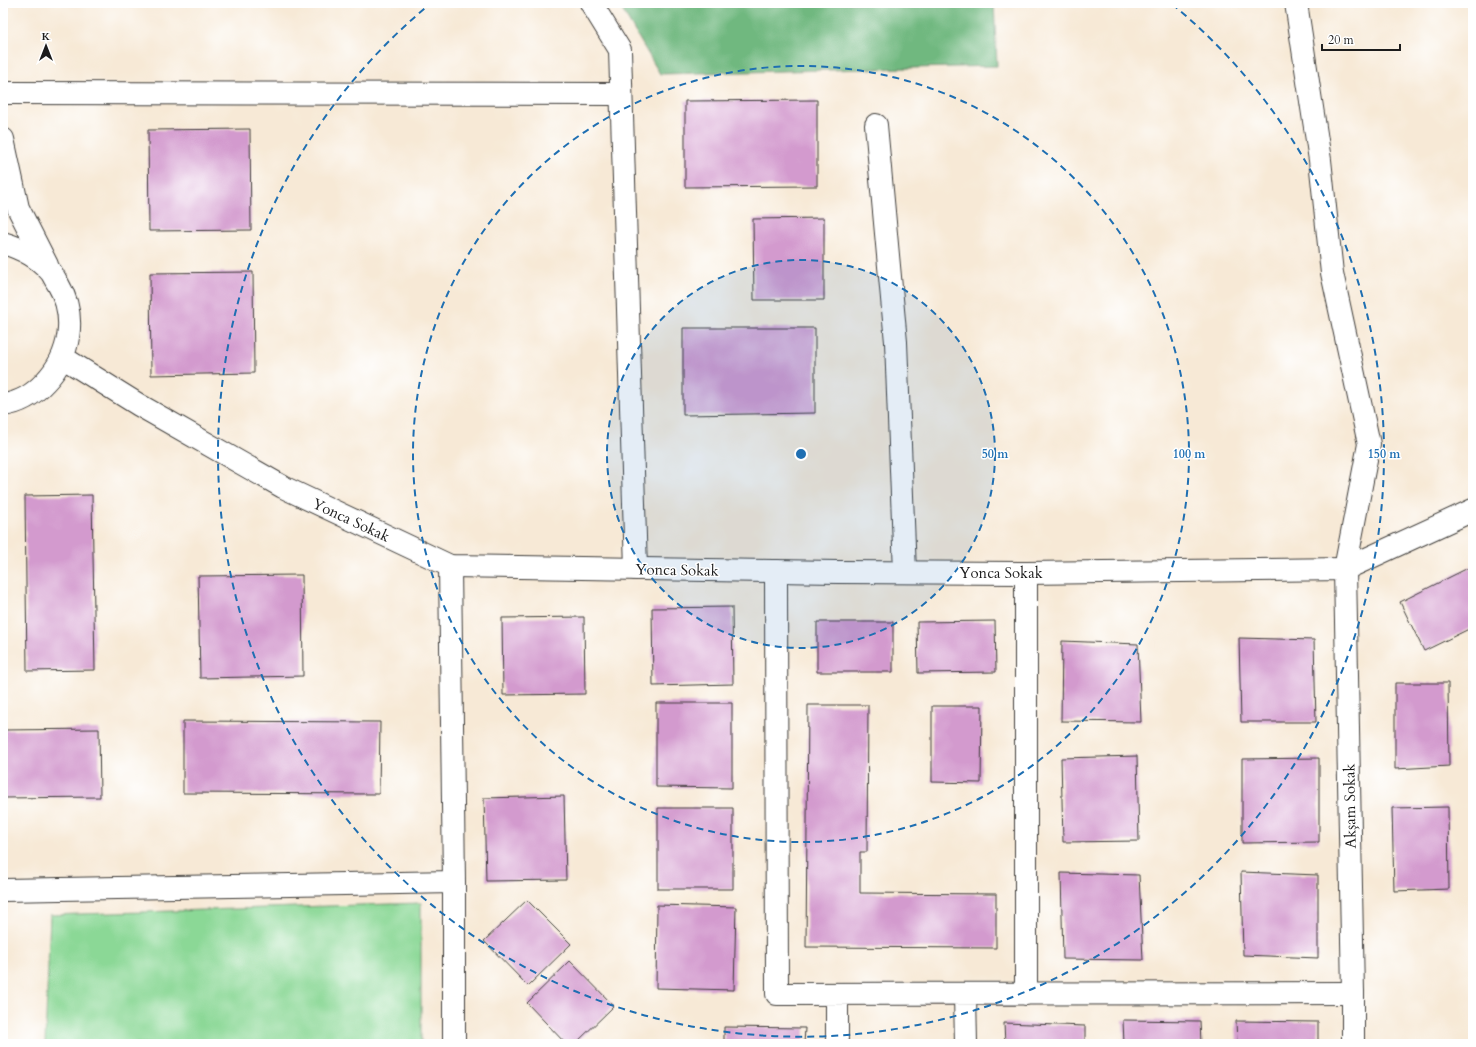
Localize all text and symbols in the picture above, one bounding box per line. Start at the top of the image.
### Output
north arrow [26,26,66,66]
scale bar [1322,26,1400,52]
text: K [42,29,51,44]
text: 20 m [1328,32,1355,48]
text: 50 m [982,446,1009,462]
text: 100 m [1173,446,1206,462]
text: 150 m [1368,446,1401,462]
centre of rings [794,447,808,461]
street label: Yonca Sokak [309,493,393,547]
street label: Yonca Sokak [635,559,719,581]
street label: Yonca Sokak [959,563,1043,583]
street label: Akşam Sokak [1339,763,1361,849]

